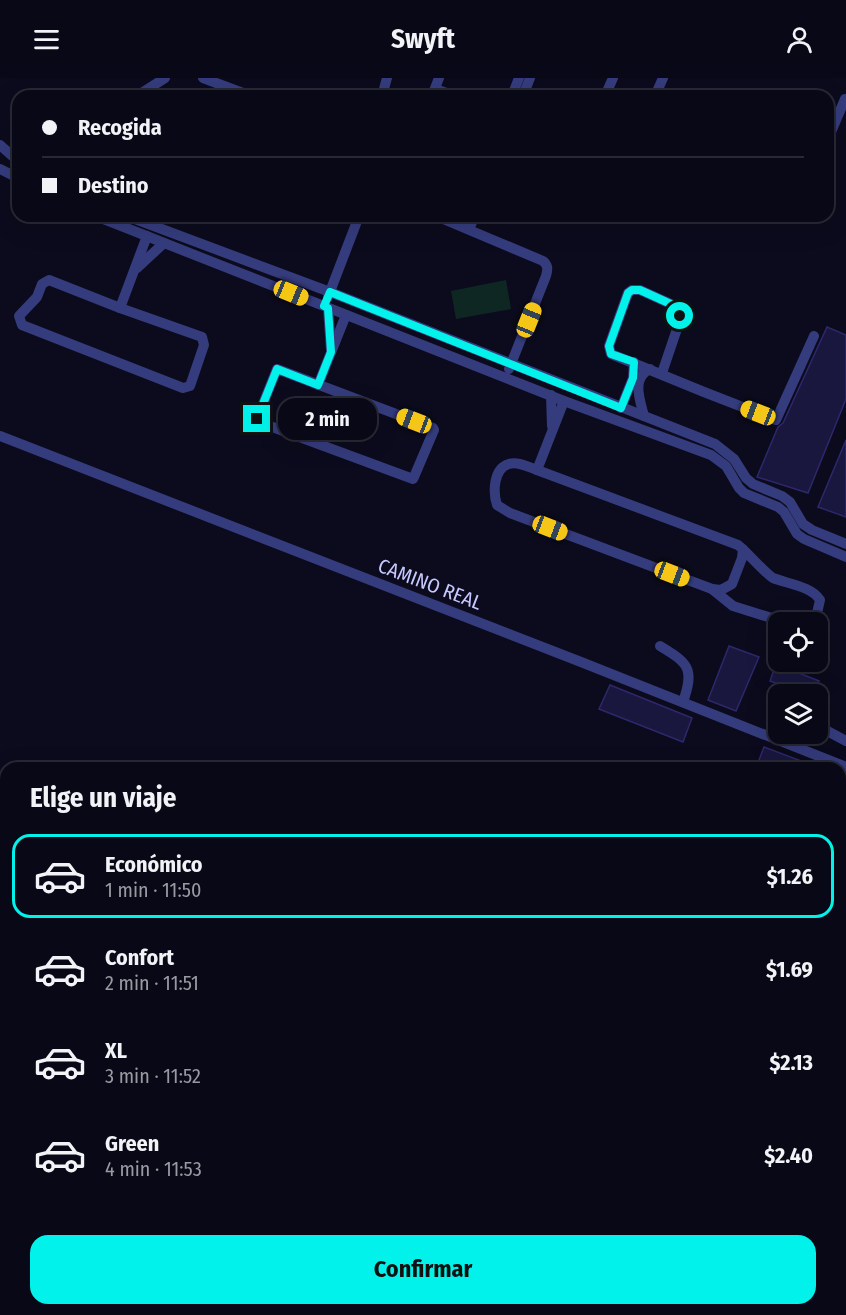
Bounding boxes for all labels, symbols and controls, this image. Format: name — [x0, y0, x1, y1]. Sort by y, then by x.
icon: menu — [30, 23, 63, 56]
text: Swyft — [391, 23, 455, 55]
icon: person — [783, 23, 816, 56]
text: Recogida — [78, 114, 162, 141]
text: Destino — [78, 172, 149, 199]
car — [271, 278, 311, 308]
car — [514, 300, 544, 340]
route start — [666, 302, 693, 329]
callout: 2 min — [278, 398, 377, 440]
car — [738, 398, 778, 428]
route end — [243, 405, 270, 432]
car — [394, 406, 434, 436]
text: 2 min — [305, 407, 350, 431]
car — [530, 513, 570, 543]
street label: CAMINO REAL — [375, 553, 485, 615]
car — [652, 559, 692, 589]
map controls — [768, 612, 828, 744]
button: locate — [768, 612, 828, 672]
button: layers — [768, 684, 828, 744]
text: Elige un viaje — [30, 782, 176, 814]
icon: car — [33, 849, 87, 903]
text: Económico — [105, 851, 203, 878]
text: $1.26 — [767, 863, 813, 890]
text: 1 min · 11:50 — [105, 878, 201, 902]
icon: car — [33, 942, 87, 996]
text: Confort — [105, 944, 174, 971]
text: $1.69 — [766, 956, 813, 983]
text: 2 min · 11:51 — [105, 971, 199, 995]
icon: car — [33, 1035, 87, 1089]
text: XL — [105, 1037, 127, 1064]
text: $2.13 — [770, 1049, 813, 1076]
text: 3 min · 11:52 — [105, 1064, 201, 1088]
icon: car — [33, 1128, 87, 1182]
text: Green — [105, 1130, 159, 1157]
text: $2.40 — [764, 1142, 813, 1169]
text: 4 min · 11:53 — [105, 1157, 202, 1181]
button: Confirmar — [30, 1235, 816, 1304]

